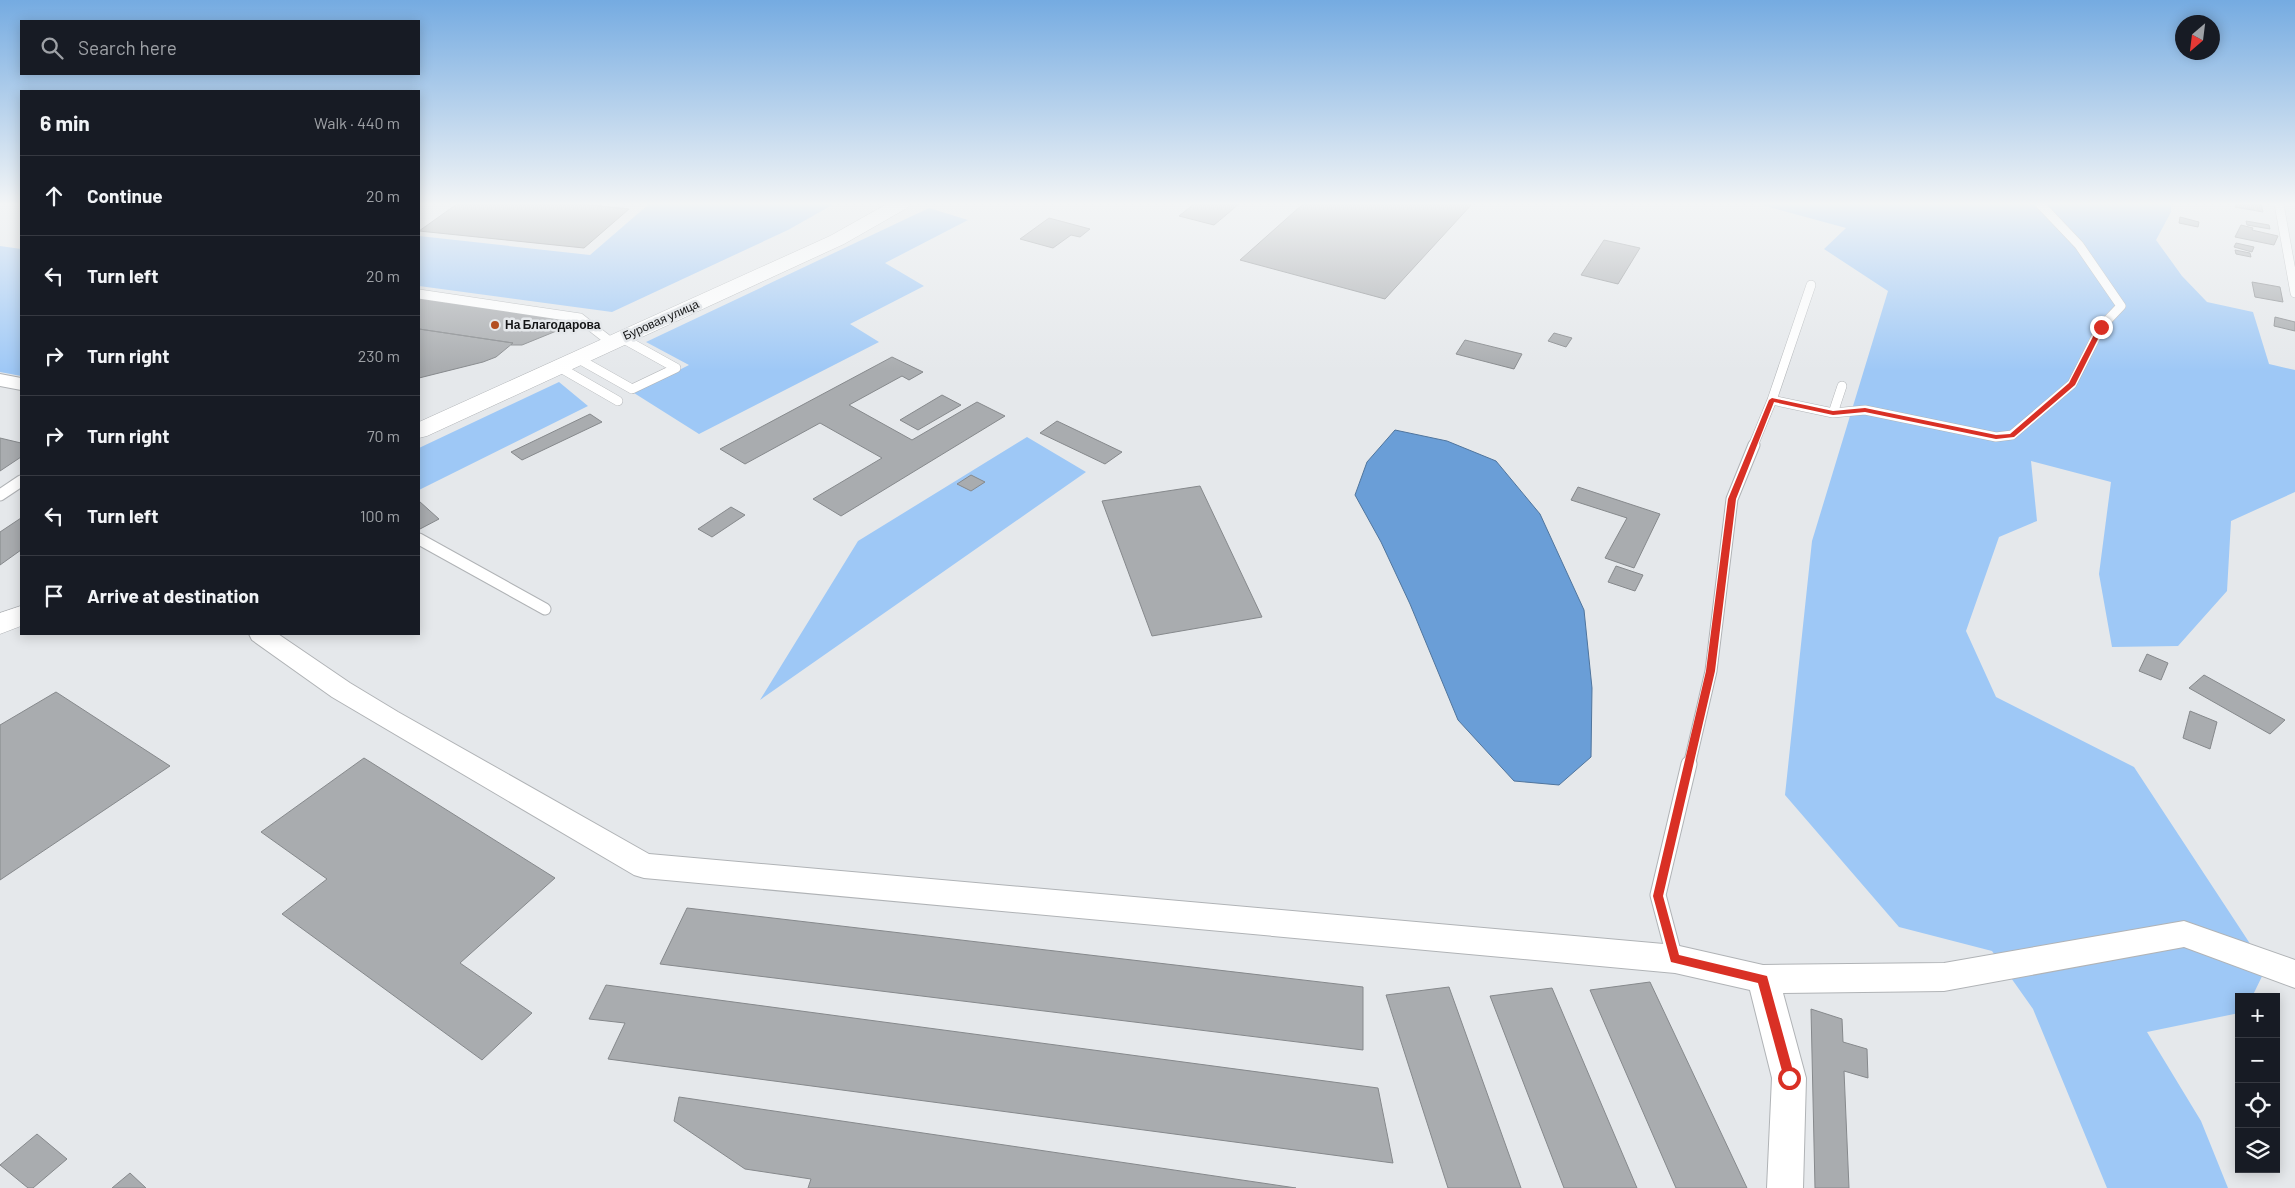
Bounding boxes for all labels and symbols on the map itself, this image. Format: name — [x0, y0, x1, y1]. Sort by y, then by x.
north arrow — [2175, 15, 2220, 60]
street label: Буровая улица — [620, 296, 701, 343]
route end — [2090, 316, 2113, 339]
place label: На Благодарова — [505, 317, 601, 332]
marker: На Благодарова — [489, 319, 501, 331]
route start — [1778, 1067, 1801, 1090]

